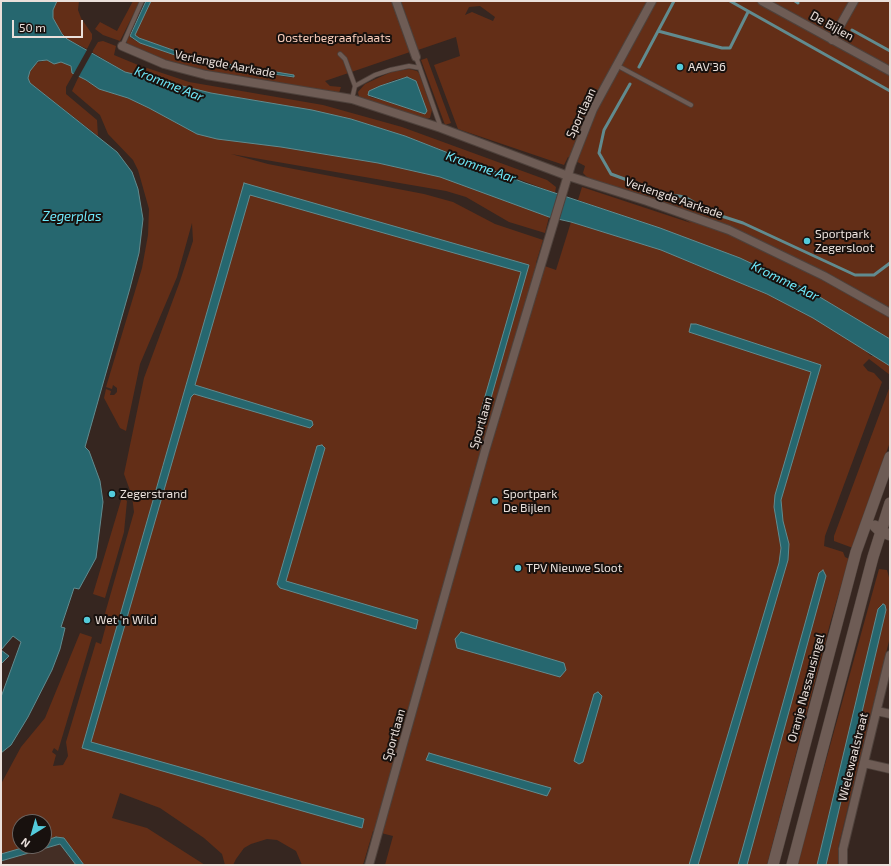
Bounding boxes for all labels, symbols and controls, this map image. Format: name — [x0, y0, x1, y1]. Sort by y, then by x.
street label: De Bijlen — [808, 8, 856, 44]
scale bar — [14, 12, 85, 38]
text: 50 m — [19, 20, 46, 34]
park label: Oosterbegraafplaats — [277, 31, 391, 45]
street label: Verlengde Aarkade — [173, 47, 277, 81]
place label: AAV'36 — [688, 60, 726, 74]
marker: AAV'36 — [675, 62, 685, 72]
water label: Kromme Aar — [132, 63, 206, 105]
street label: Sportlaan — [563, 86, 599, 140]
water label: Kromme Aar — [444, 148, 518, 186]
street label: Verlengde Aarkade — [623, 174, 725, 222]
water label: Zegerplas — [42, 209, 102, 225]
place label: Sportpark Zegersloot — [815, 227, 874, 255]
marker: Sportpark Zegersloot — [802, 236, 812, 246]
water label: Kromme Aar — [749, 258, 821, 304]
street label: Sportlaan — [467, 395, 495, 451]
place label: Zegerstrand — [120, 487, 187, 501]
place label: Sportpark De Bijlen — [503, 487, 557, 515]
marker: Zegerstrand — [107, 489, 117, 499]
marker: Sportpark De Bijlen — [490, 496, 500, 506]
place label: TPV Nieuwe Sloot — [526, 561, 622, 575]
marker: TPV Nieuwe Sloot — [513, 563, 523, 573]
place label: Wet 'n Wild — [95, 613, 157, 627]
marker: Wet 'n Wild — [82, 615, 92, 625]
street label: Oranje Nassausingel — [785, 632, 827, 744]
street label: Sportlaan — [380, 707, 408, 763]
street label: Wielewaalstraat — [835, 711, 871, 803]
north arrow — [12, 814, 52, 854]
text: N — [18, 836, 32, 851]

